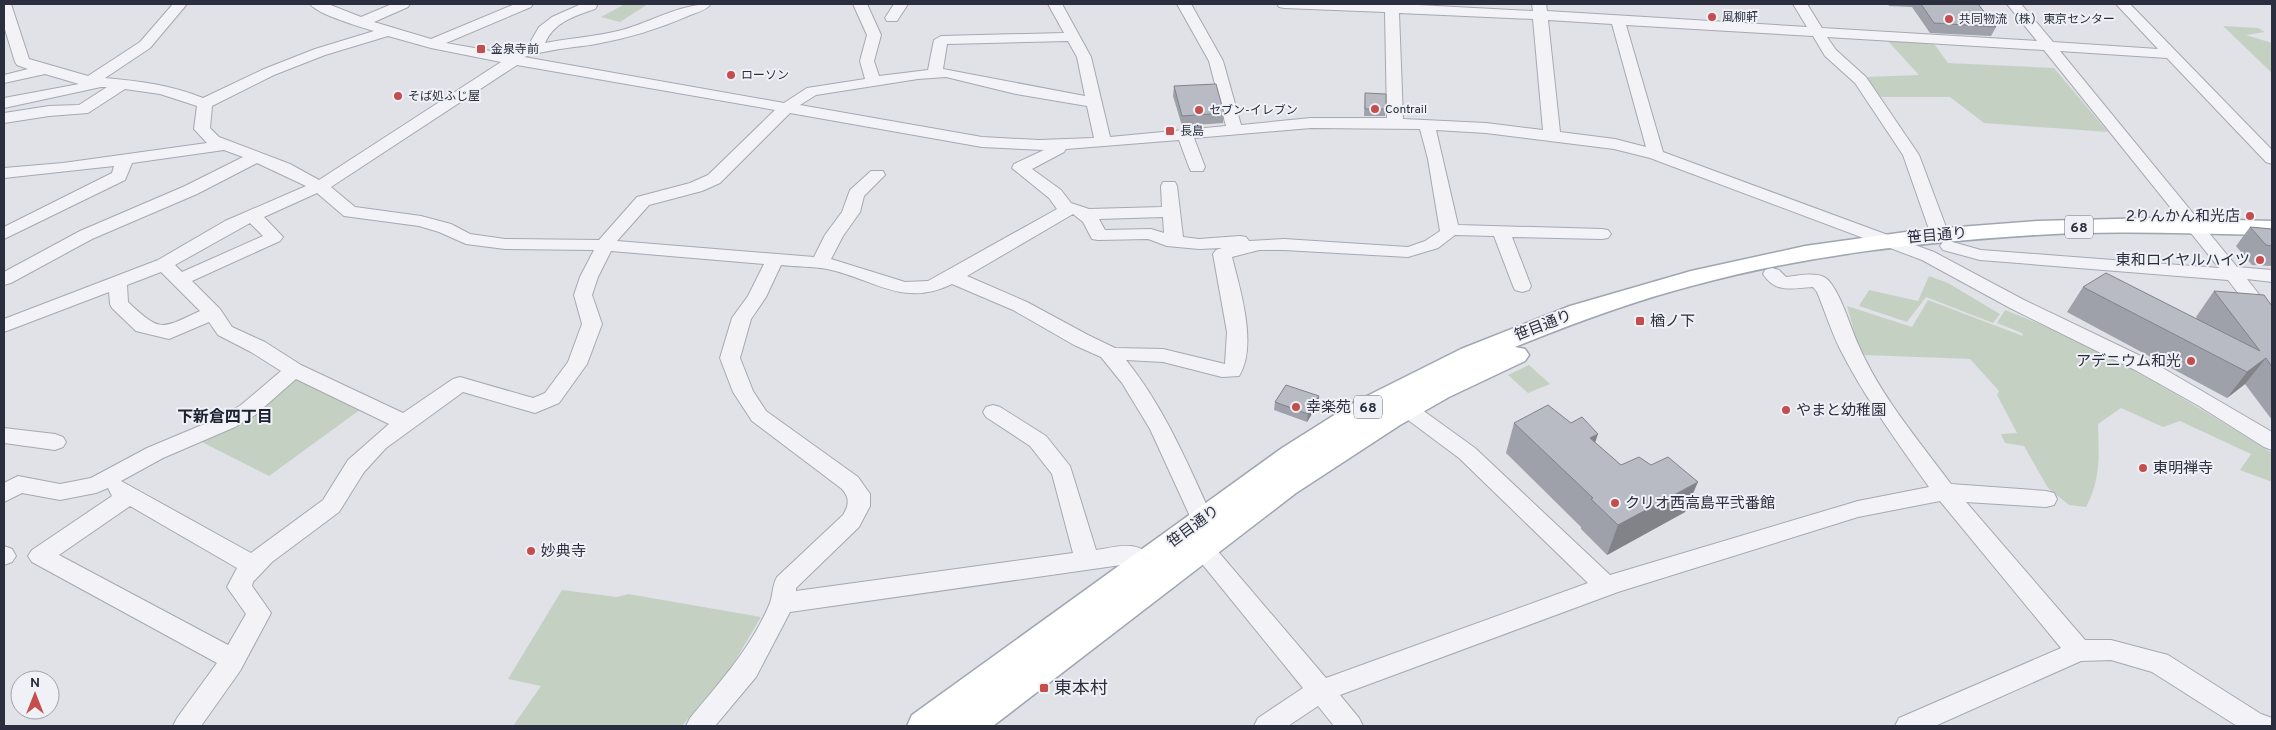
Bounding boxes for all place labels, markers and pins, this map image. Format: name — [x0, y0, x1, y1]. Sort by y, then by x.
place label: 風柳軒 — [1722, 10, 1758, 26]
marker: 風柳軒 — [1706, 11, 1718, 23]
place label: 共同物流（株）東京センター — [1959, 12, 2115, 28]
marker: 共同物流（株）東京センター — [1943, 13, 1955, 25]
place label: 金泉寺前 — [491, 42, 539, 58]
marker: 金泉寺前 — [475, 43, 487, 55]
place label: ローソン — [741, 68, 789, 84]
marker: ローソン — [725, 69, 737, 81]
place label: そば処ふじ屋 — [408, 89, 480, 105]
marker: そば処ふじ屋 — [392, 90, 404, 102]
place label: Contrail — [1385, 102, 1427, 118]
place label: セブン-イレブン — [1209, 103, 1298, 119]
marker: Contrail — [1369, 103, 1381, 115]
marker: セブン-イレブン — [1193, 104, 1205, 116]
place label: 長島 — [1180, 124, 1204, 140]
marker: 長島 — [1164, 125, 1176, 137]
place label: 2りんかん和光店 — [2126, 208, 2240, 227]
marker: 2りんかん和光店 — [2244, 210, 2256, 222]
place label: 東和ロイヤルハイツ — [2116, 252, 2250, 271]
marker: 東和ロイヤルハイツ — [2254, 254, 2266, 266]
place label: 楢ノ下 — [1650, 313, 1695, 332]
marker: 楢ノ下 — [1634, 315, 1646, 327]
place label: アデニウム和光 — [2076, 353, 2181, 372]
marker: アデニウム和光 — [2185, 355, 2197, 367]
place label: 幸楽苑 — [1306, 399, 1351, 418]
marker: 幸楽苑 — [1290, 401, 1302, 413]
place label: やまと幼稚園 — [1796, 402, 1886, 421]
marker: やまと幼稚園 — [1780, 404, 1792, 416]
place label: 東明禅寺 — [2153, 460, 2213, 479]
marker: 東明禅寺 — [2137, 462, 2149, 474]
place label: クリオ西高島平弐番館 — [1625, 495, 1775, 514]
marker: クリオ西高島平弐番館 — [1609, 497, 1621, 509]
place label: 妙典寺 — [541, 542, 586, 562]
marker: 妙典寺 — [525, 545, 537, 557]
place label: 東本村 — [1054, 678, 1108, 701]
marker: 東本村 — [1038, 682, 1050, 694]

